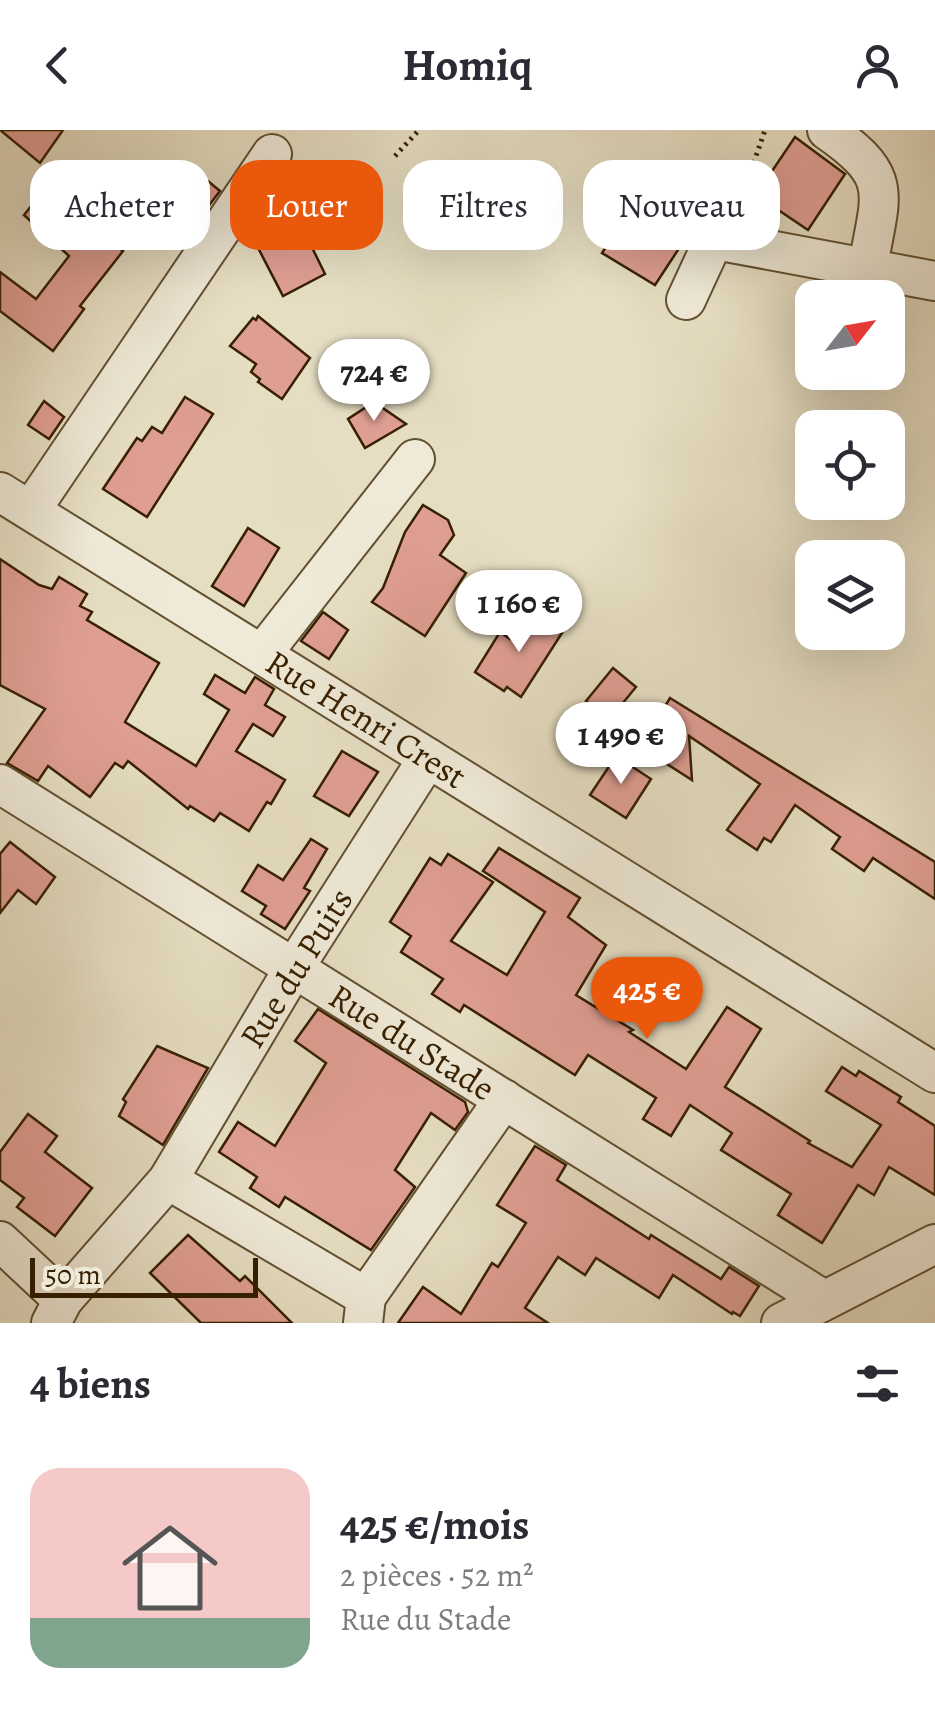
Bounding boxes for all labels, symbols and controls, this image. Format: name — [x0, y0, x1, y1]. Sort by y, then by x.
text: Homiq — [402, 34, 533, 96]
icon: back — [30, 38, 85, 93]
icon: person — [850, 38, 905, 93]
chip: Acheter — [30, 160, 210, 250]
chip: Louer — [230, 160, 383, 250]
chip: Filtres — [403, 160, 563, 250]
chip: Nouveau — [583, 160, 780, 250]
north arrow — [795, 280, 905, 390]
map controls — [795, 280, 905, 650]
pin: 724 € — [304, 339, 444, 424]
text: 724 € — [340, 349, 408, 393]
button: locate — [795, 410, 905, 520]
button: layers — [795, 540, 905, 650]
pin: 1 160 € — [427, 570, 611, 655]
text: 1 160 € — [477, 580, 561, 624]
street label: Rue Henri Crest — [257, 638, 475, 800]
pin: 1 490 € — [529, 702, 713, 787]
text: 1 490 € — [578, 712, 664, 756]
street label: Rue du Puits — [228, 879, 364, 1057]
pin: 425 € — [577, 957, 717, 1042]
text: 425 € — [613, 967, 681, 1011]
street label: Rue du Stade — [320, 972, 504, 1112]
scale bar — [30, 1253, 258, 1298]
text: 50 m — [45, 1256, 101, 1294]
text: 4 biens — [30, 1355, 151, 1412]
icon: filters — [850, 1356, 905, 1411]
text: 425 €/mois — [340, 1496, 529, 1553]
icon: home — [110, 1508, 230, 1628]
text: 2 pièces · 52 m² — [340, 1553, 534, 1597]
text: Rue du Stade — [340, 1597, 511, 1641]

